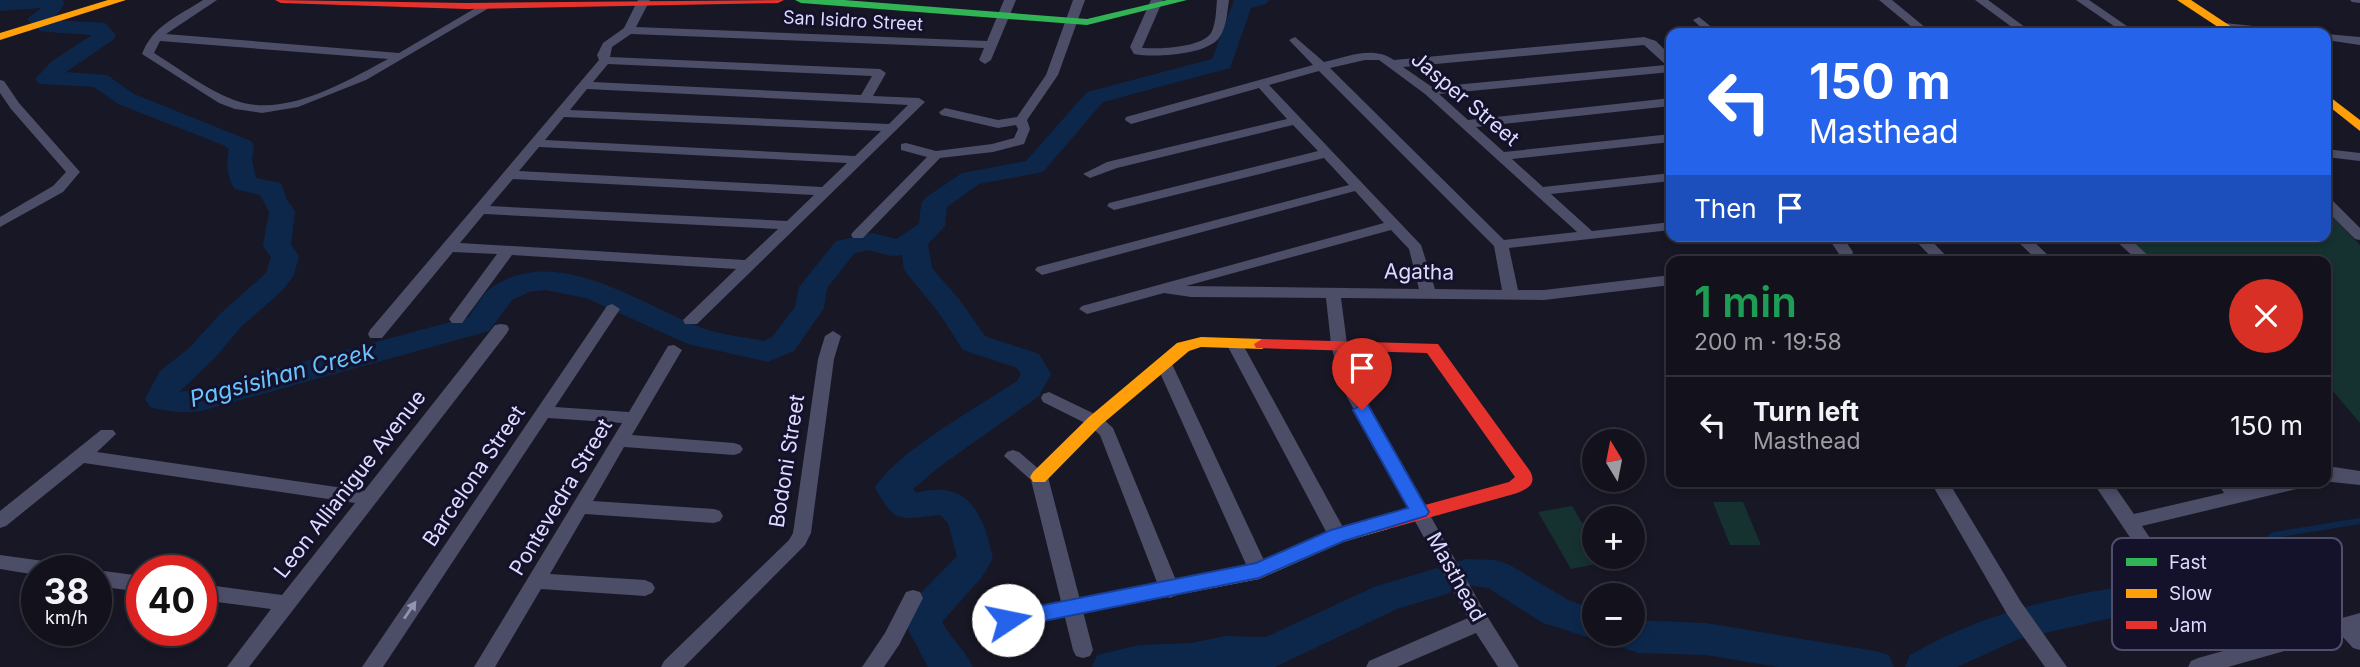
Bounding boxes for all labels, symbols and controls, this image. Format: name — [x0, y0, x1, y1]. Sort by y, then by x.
street label: San Isidro Street — [782, 6, 924, 35]
street label: Jasper Street — [1406, 46, 1524, 151]
text: 150 m — [1809, 52, 1951, 111]
icon: left — [1694, 56, 1785, 147]
text: Masthead — [1809, 112, 1959, 151]
icon: arrive — [1771, 189, 1809, 227]
text: Then — [1694, 193, 1757, 224]
street label: Agatha — [1384, 258, 1454, 285]
text: 1 min — [1694, 276, 1797, 327]
button: close — [2229, 279, 2303, 353]
text: 200 m · 19:58 — [1694, 328, 1842, 356]
water label: Pagsisihan Creek — [187, 337, 378, 413]
pin — [1332, 338, 1392, 410]
icon: arrive — [1343, 349, 1381, 387]
street label: Leon Allianigue Avenue — [269, 385, 431, 583]
street label: Bodoni Street — [764, 392, 809, 529]
text: Turn left — [1753, 396, 1859, 427]
street label: Barcelona Street — [417, 400, 530, 551]
icon: left — [1694, 406, 1732, 444]
text: 150 m — [2230, 410, 2303, 441]
street label: Pontevedra Street — [504, 414, 617, 580]
text: Masthead — [1753, 427, 1861, 455]
north arrow — [1582, 429, 1645, 492]
map controls — [1582, 429, 1645, 646]
button: + — [1582, 506, 1645, 569]
street label: Masthead — [1422, 528, 1491, 626]
legend — [2112, 538, 2342, 650]
text: Fast — [2169, 551, 2207, 574]
speed limit sign: 40 — [126, 555, 217, 646]
text: 38 — [44, 570, 89, 612]
text: Slow — [2169, 582, 2212, 605]
position arrow — [971, 583, 1045, 657]
button: − — [1582, 583, 1645, 646]
one-way arrow — [403, 601, 416, 620]
text: km/h — [45, 607, 88, 628]
text: Jam — [2169, 614, 2207, 637]

